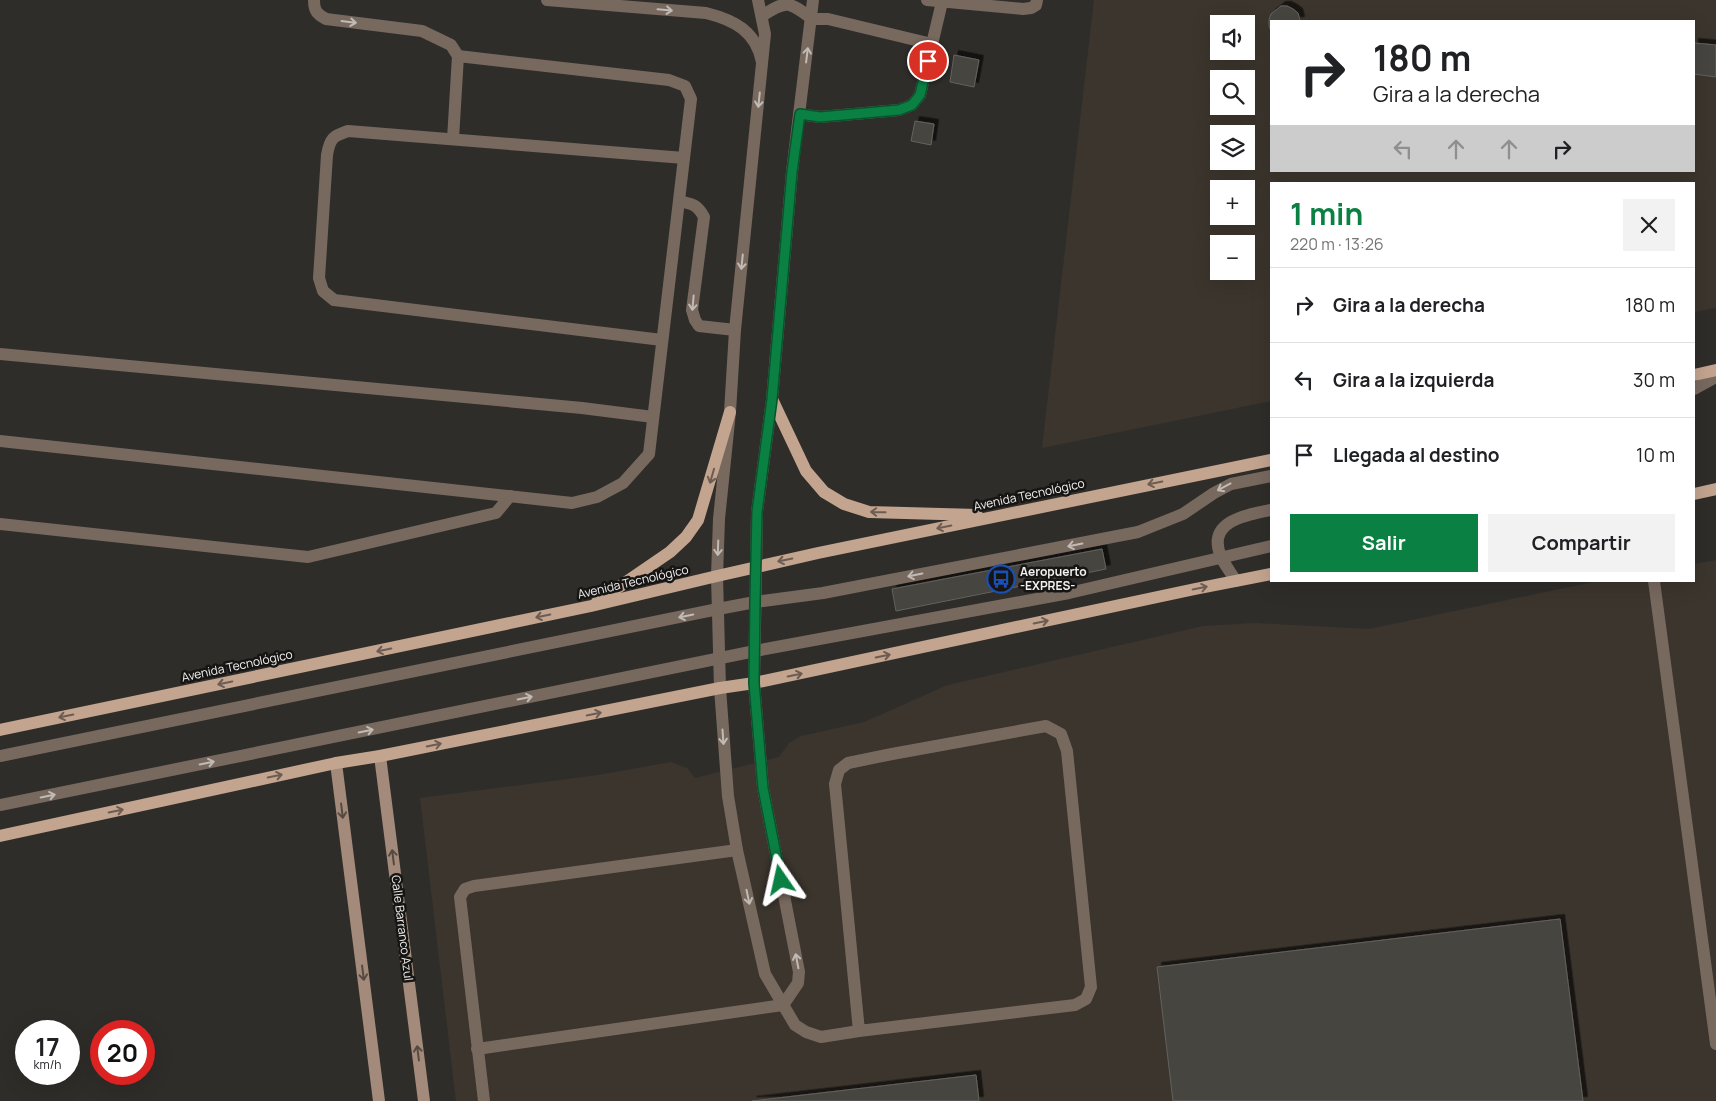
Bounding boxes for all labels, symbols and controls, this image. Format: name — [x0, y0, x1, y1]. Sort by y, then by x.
one-way arrow — [657, 5, 673, 15]
map controls — [1210, 15, 1255, 280]
button: sound — [1210, 15, 1255, 60]
one-way arrow — [341, 17, 357, 27]
text: 180 m — [1373, 34, 1471, 82]
pin — [907, 40, 949, 82]
icon: right — [1290, 40, 1355, 105]
one-way arrow — [802, 47, 812, 63]
icon: arrive — [914, 47, 942, 75]
button: search — [1210, 70, 1255, 115]
text: Gira a la derecha — [1373, 79, 1540, 109]
one-way arrow — [754, 92, 764, 108]
button: layers — [1210, 125, 1255, 170]
icon: left — [1389, 135, 1417, 163]
icon: ahead — [1442, 135, 1470, 163]
icon: ahead — [1495, 135, 1523, 163]
icon: right — [1548, 135, 1576, 163]
button: + — [1210, 180, 1255, 225]
text: 1 min — [1290, 193, 1363, 234]
button: close — [1623, 199, 1675, 251]
text: 220 m · 13:26 — [1290, 233, 1384, 255]
button: − — [1210, 235, 1255, 280]
one-way arrow — [738, 253, 747, 269]
icon: right — [1290, 291, 1318, 319]
text: Gira a la derecha — [1333, 292, 1485, 318]
text: 180 m — [1625, 292, 1675, 318]
one-way arrow — [689, 295, 698, 311]
icon: left — [1290, 366, 1318, 394]
text: Gira a la izquierda — [1333, 367, 1494, 393]
text: 30 m — [1633, 367, 1675, 393]
icon: arrive — [1290, 441, 1318, 469]
text: Llegada al destino — [1333, 442, 1500, 468]
text: 10 m — [1636, 442, 1675, 468]
one-way arrow — [706, 467, 716, 483]
street label: Avenida Tecnológico — [972, 474, 1086, 515]
one-way arrow — [1147, 479, 1163, 489]
one-way arrow — [1218, 483, 1232, 493]
one-way arrow — [871, 507, 887, 517]
button: Salir — [1290, 514, 1478, 572]
button: Compartir — [1488, 514, 1675, 572]
one-way arrow — [937, 522, 953, 532]
one-way arrow — [714, 539, 723, 555]
one-way arrow — [1067, 541, 1083, 550]
one-way arrow — [778, 556, 794, 566]
street label: Avenida Tecnológico — [576, 560, 690, 603]
place label: Aeropuerto -EXPRES- — [1020, 563, 1087, 594]
bus stop icon: Aeropuerto -EXPRES- — [986, 564, 1016, 594]
one-way arrow — [907, 571, 923, 581]
one-way arrow — [1192, 582, 1208, 592]
one-way arrow — [679, 611, 695, 621]
one-way arrow — [536, 612, 552, 622]
one-way arrow — [1033, 617, 1049, 626]
street label: Avenida Tecnológico — [180, 645, 294, 686]
one-way arrow — [377, 645, 393, 655]
one-way arrow — [874, 651, 890, 660]
one-way arrow — [786, 669, 802, 679]
one-way arrow — [218, 679, 234, 688]
one-way arrow — [517, 693, 533, 703]
one-way arrow — [585, 708, 601, 718]
one-way arrow — [59, 712, 75, 721]
one-way arrow — [358, 726, 374, 735]
one-way arrow — [719, 729, 728, 745]
one-way arrow — [426, 740, 442, 749]
one-way arrow — [199, 758, 215, 767]
one-way arrow — [266, 771, 282, 780]
one-way arrow — [39, 790, 55, 800]
one-way arrow — [338, 803, 348, 819]
one-way arrow — [108, 805, 124, 815]
one-way arrow — [388, 849, 398, 865]
position arrow — [754, 853, 806, 905]
street label: Calle Barranco Azul — [388, 874, 417, 982]
one-way arrow — [744, 889, 753, 905]
one-way arrow — [791, 954, 801, 970]
one-way arrow — [358, 964, 368, 980]
speed limit sign: 20 — [90, 1020, 155, 1085]
text: 17 — [35, 1029, 60, 1064]
one-way arrow — [413, 1045, 423, 1061]
text: km/h — [34, 1056, 61, 1073]

